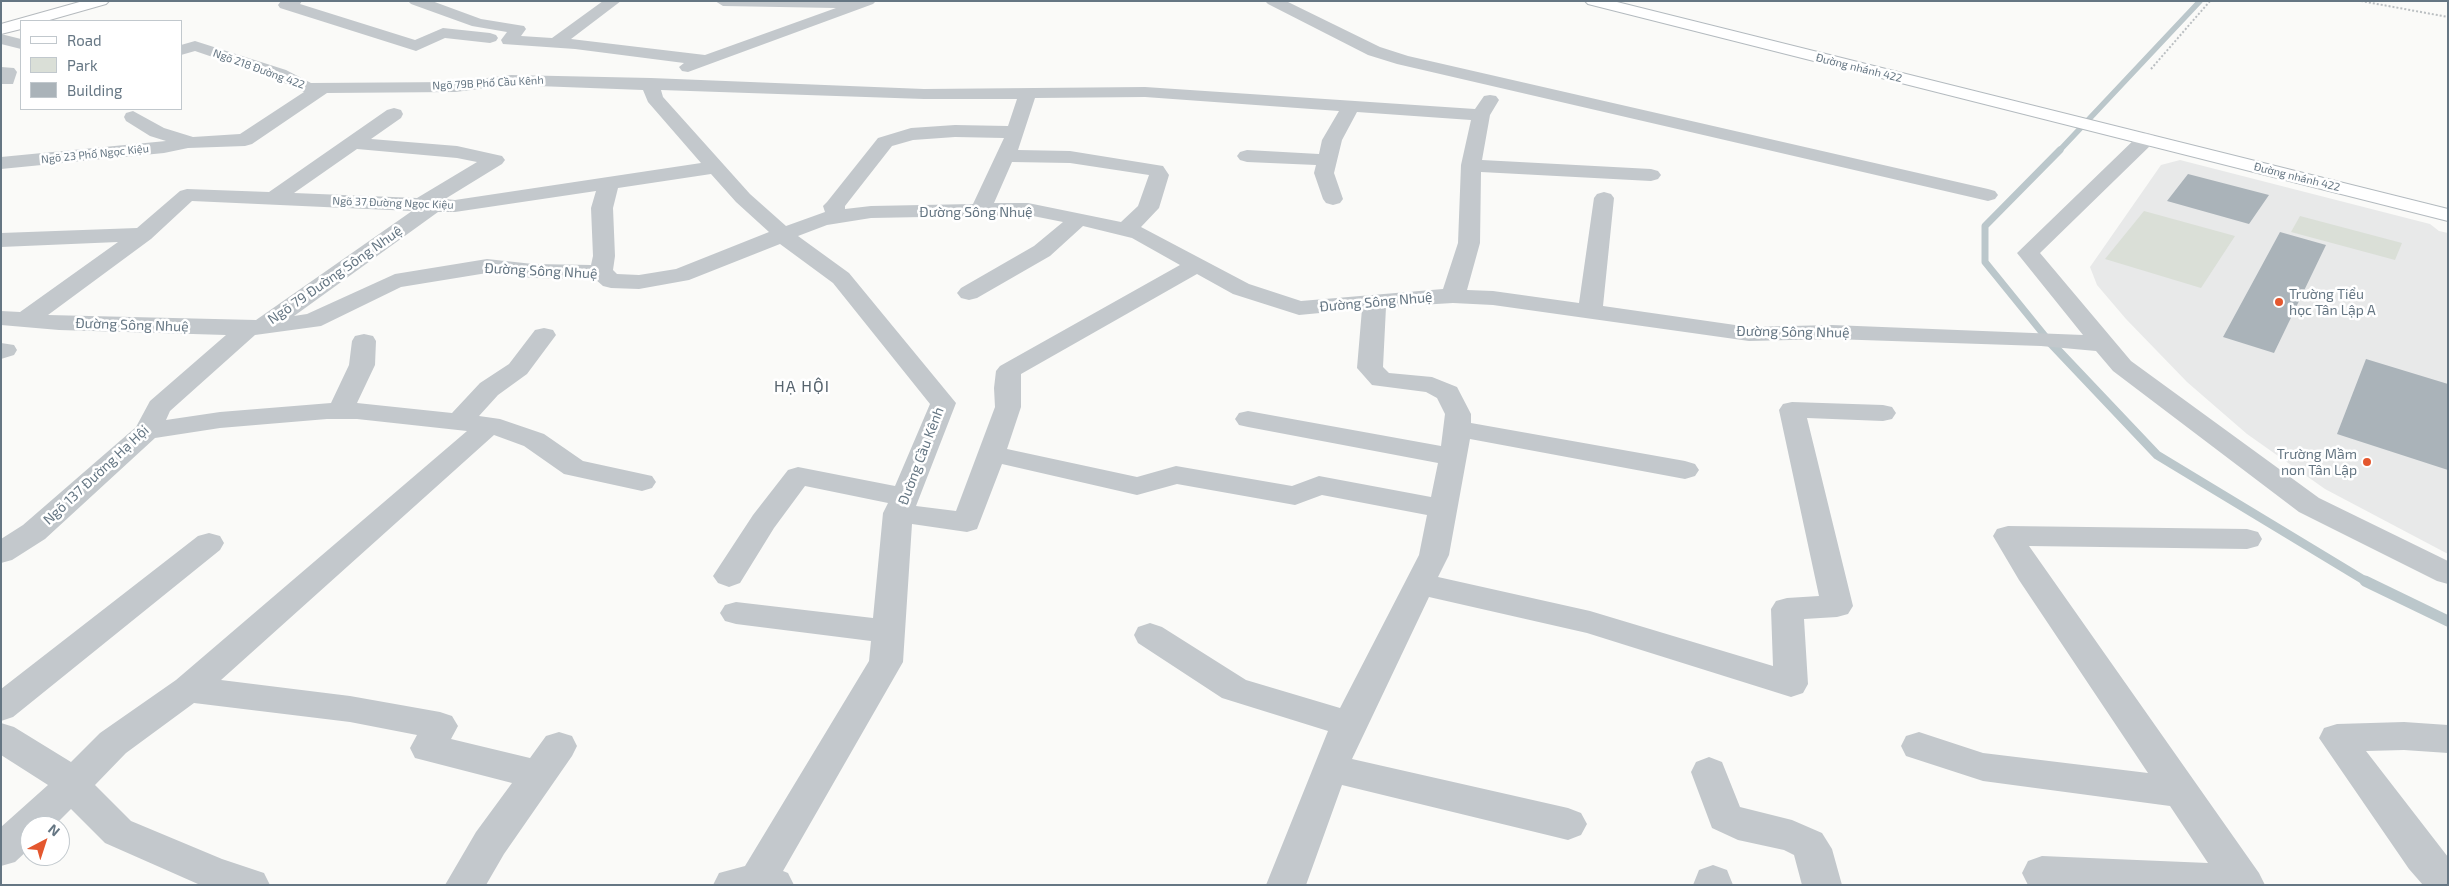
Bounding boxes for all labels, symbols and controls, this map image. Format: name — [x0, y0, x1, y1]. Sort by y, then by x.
legend — [20, 20, 182, 110]
text: Road — [67, 31, 102, 49]
street label: Ngõ 218 Đường 422 — [211, 46, 307, 92]
street label: Đường nhánh 422 — [1814, 51, 1904, 85]
text: Park — [67, 56, 98, 74]
street label: Ngõ 79B Phố Cầu Kênh — [432, 73, 544, 93]
text: Building — [67, 81, 122, 99]
street label: Ngõ 23 Phố Ngọc Kiệu — [40, 142, 150, 166]
street label: Đường nhánh 422 — [2252, 160, 2342, 194]
street label: Ngõ 37 Đường Ngọc Kiệu — [332, 194, 454, 212]
street label: Đường Sông Nhuệ — [919, 204, 1033, 220]
street label: Ngõ 79 Đường Sông Nhuệ — [265, 222, 405, 328]
street label: Đường Sông Nhuệ — [484, 260, 598, 282]
place label: Trường Tiểu học Tân Lập A — [2289, 286, 2376, 318]
street label: Đường Sông Nhuệ — [1319, 289, 1433, 315]
marker: Trường Tiểu học Tân Lập A — [2273, 296, 2285, 308]
street label: Đường Sông Nhuệ — [75, 315, 189, 335]
street label: Đường Sông Nhuệ — [1736, 323, 1850, 341]
district label: HẠ HỘI — [773, 377, 831, 397]
street label: Đường Cầu Kênh — [895, 405, 947, 507]
street label: Ngõ 137 Đường Hạ Hội — [40, 422, 152, 528]
place label: Trường Mầm non Tân Lập — [2277, 446, 2357, 478]
marker: Trường Mầm non Tân Lập — [2361, 456, 2373, 468]
north arrow — [20, 816, 70, 866]
text: N — [45, 820, 64, 840]

